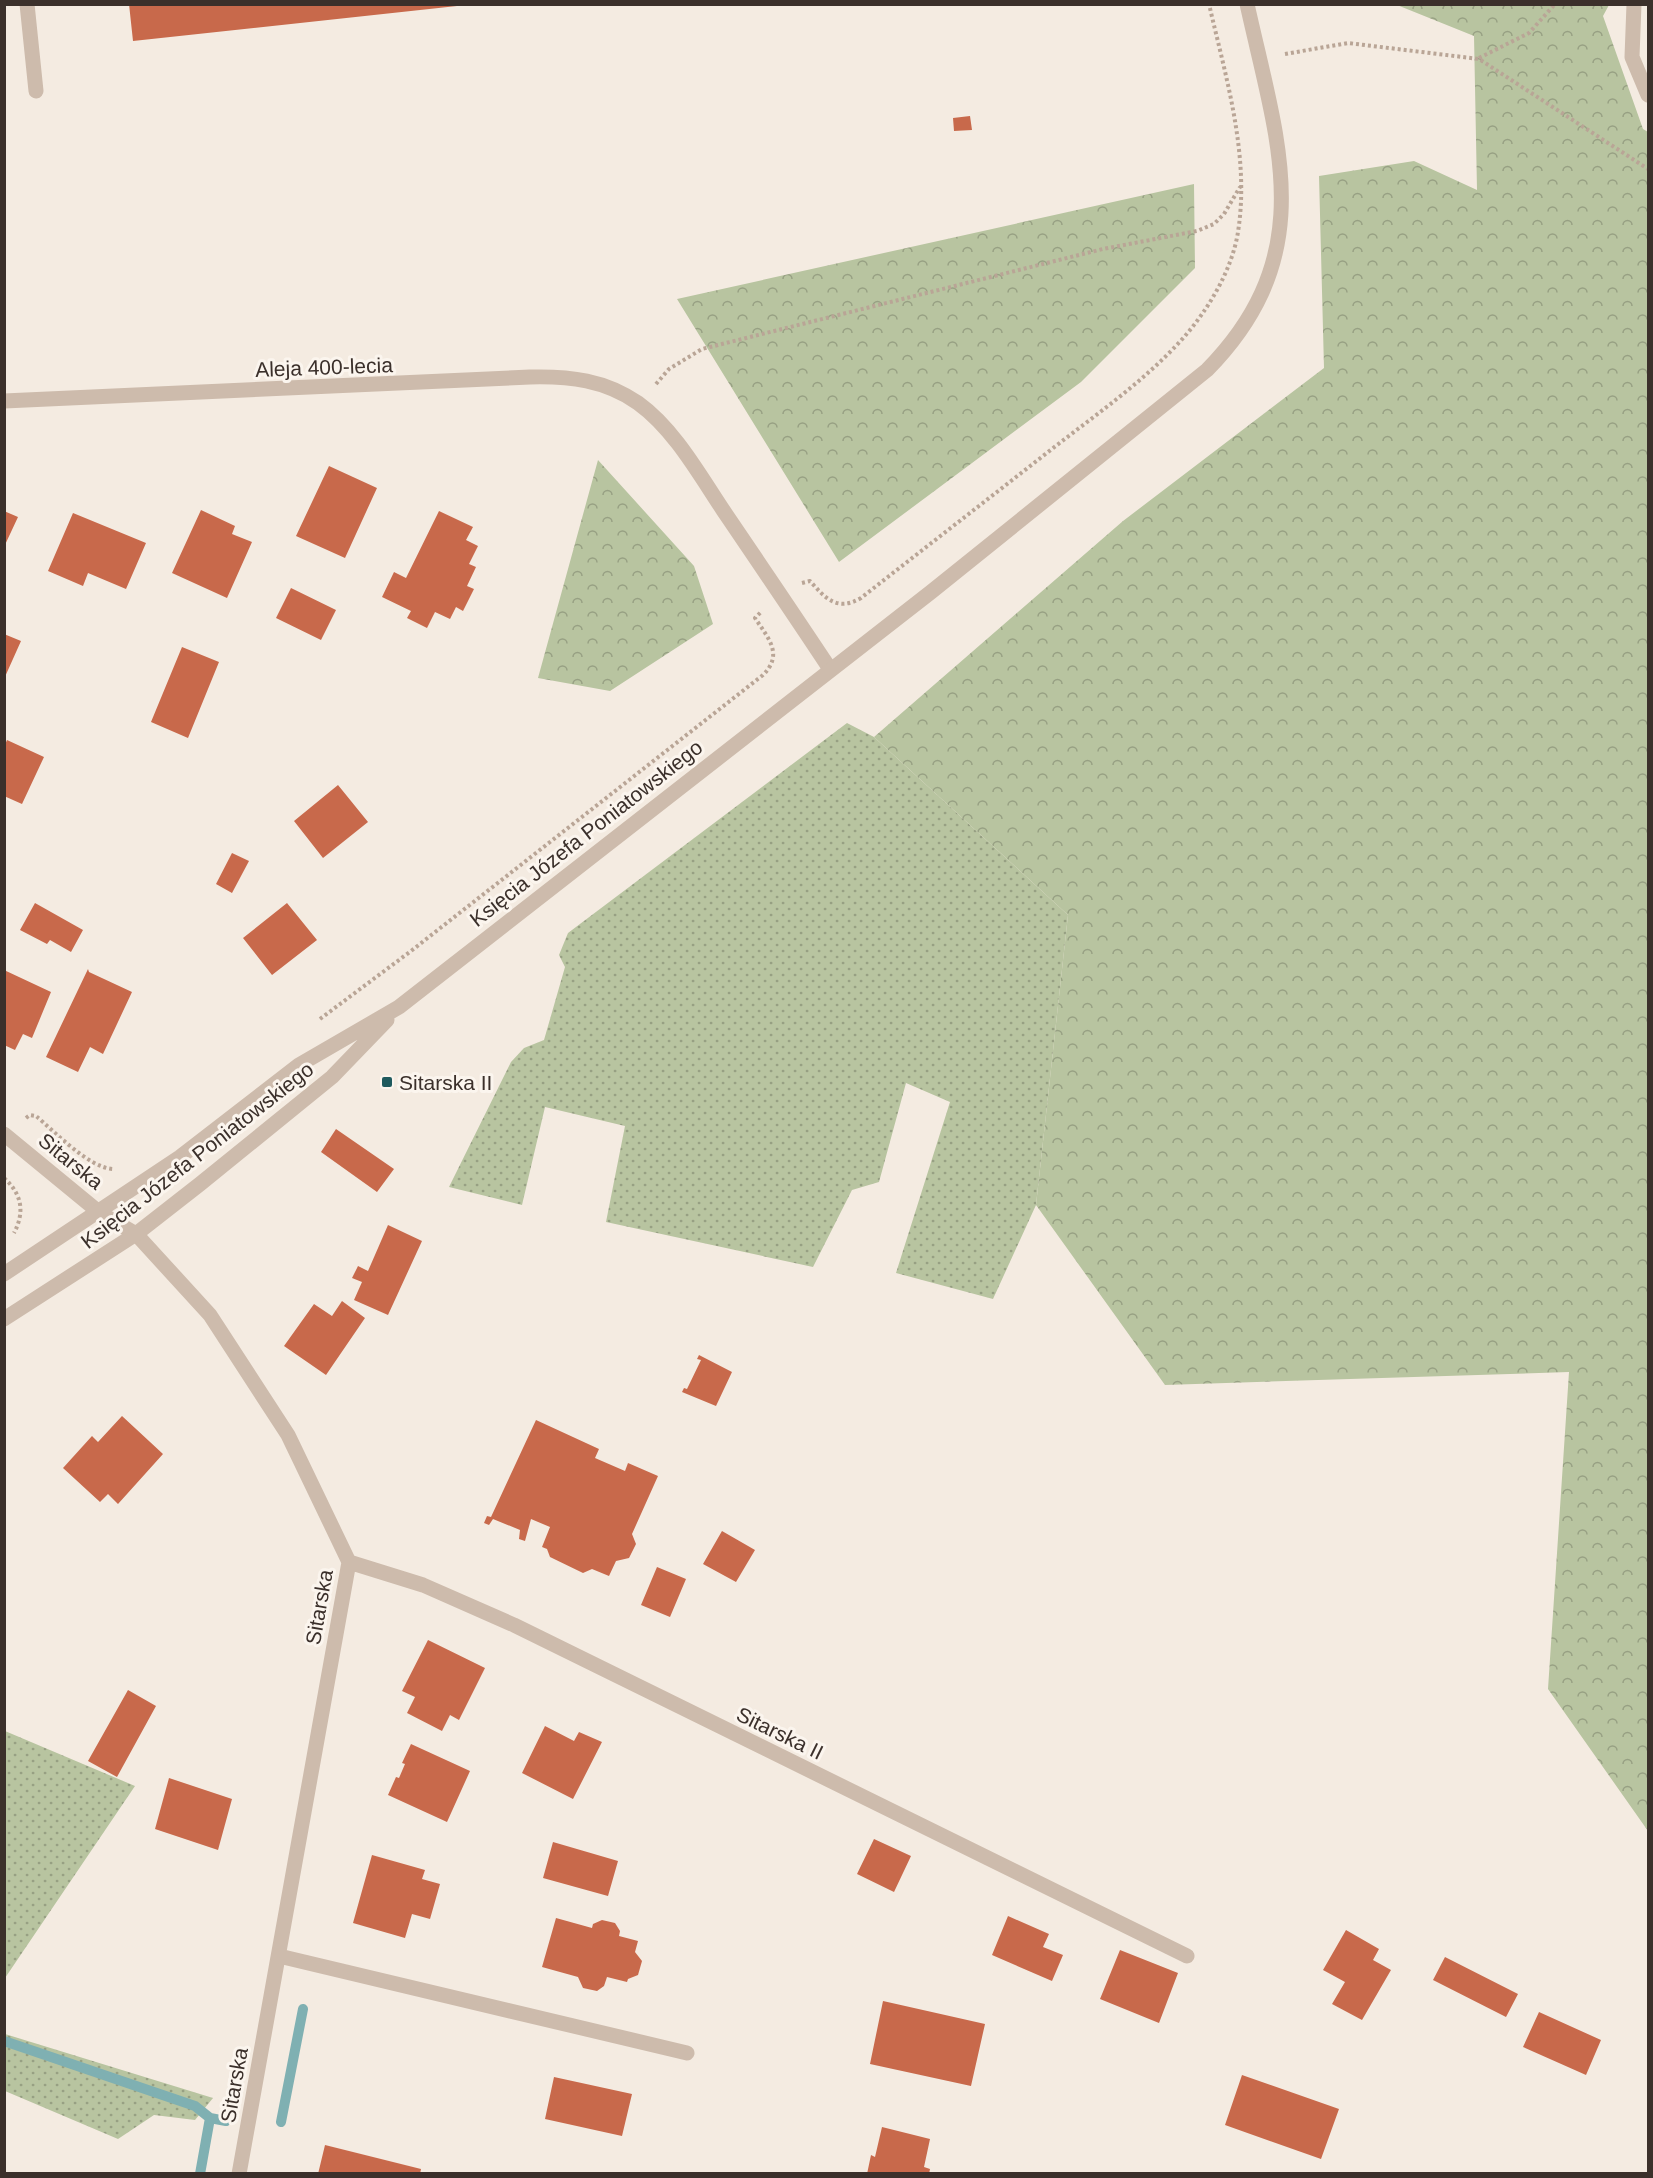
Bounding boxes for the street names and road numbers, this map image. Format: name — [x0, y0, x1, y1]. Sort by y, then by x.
street label: Aleja 400-lecia — [255, 353, 394, 381]
street label: Księcia Józefa Poniatowskiego — [465, 735, 707, 931]
street label: Księcia Józefa Poniatowskiego — [76, 1057, 318, 1253]
street label: Sitarska — [34, 1128, 108, 1194]
street label: Sitarska — [301, 1567, 337, 1646]
street label: Sitarska II — [733, 1702, 827, 1764]
street label: Sitarska — [216, 2045, 252, 2124]

